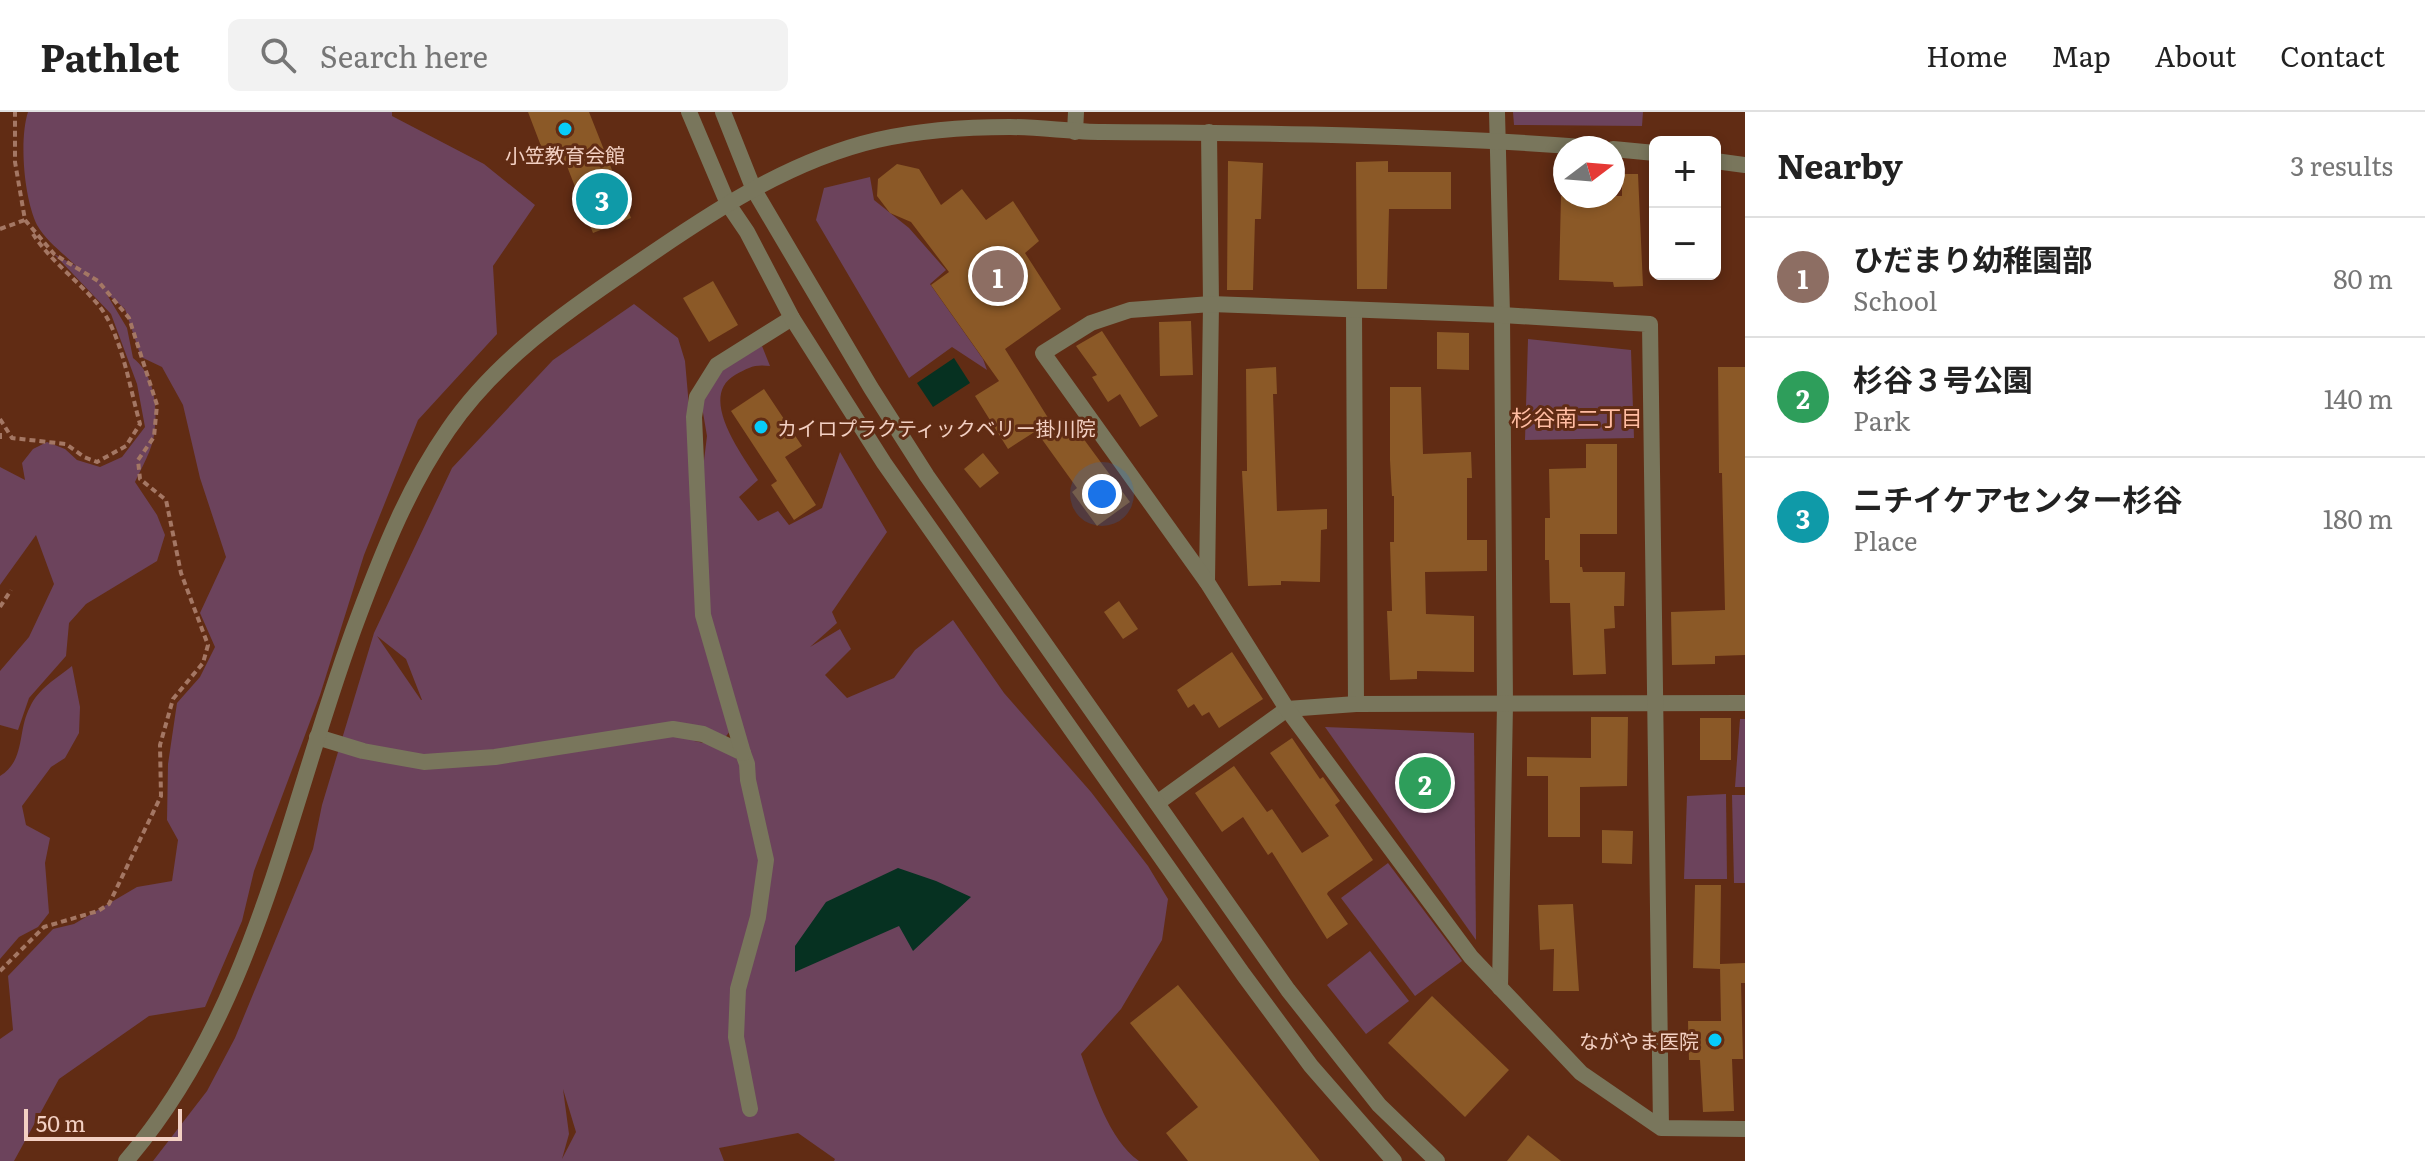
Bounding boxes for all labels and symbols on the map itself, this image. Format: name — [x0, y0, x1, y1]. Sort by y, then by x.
marker: 小笠教育会館 — [556, 120, 574, 138]
north arrow — [1553, 136, 1625, 208]
place label: 小笠教育会館 — [505, 139, 625, 169]
pin: 3 — [576, 169, 628, 229]
pin: 1 — [972, 246, 1024, 306]
district label: 杉谷南二丁目 — [1511, 400, 1643, 433]
place label: カイロプラクティックベリー掛川院 — [777, 412, 1096, 442]
marker: カイロプラクティックベリー掛川院 — [752, 418, 770, 436]
your location — [1082, 474, 1122, 514]
pin: 2 — [1399, 753, 1451, 813]
place label: ながやま医院 — [1579, 1025, 1699, 1055]
marker: ながやま医院 — [1706, 1031, 1724, 1049]
scale bar — [24, 1105, 182, 1141]

